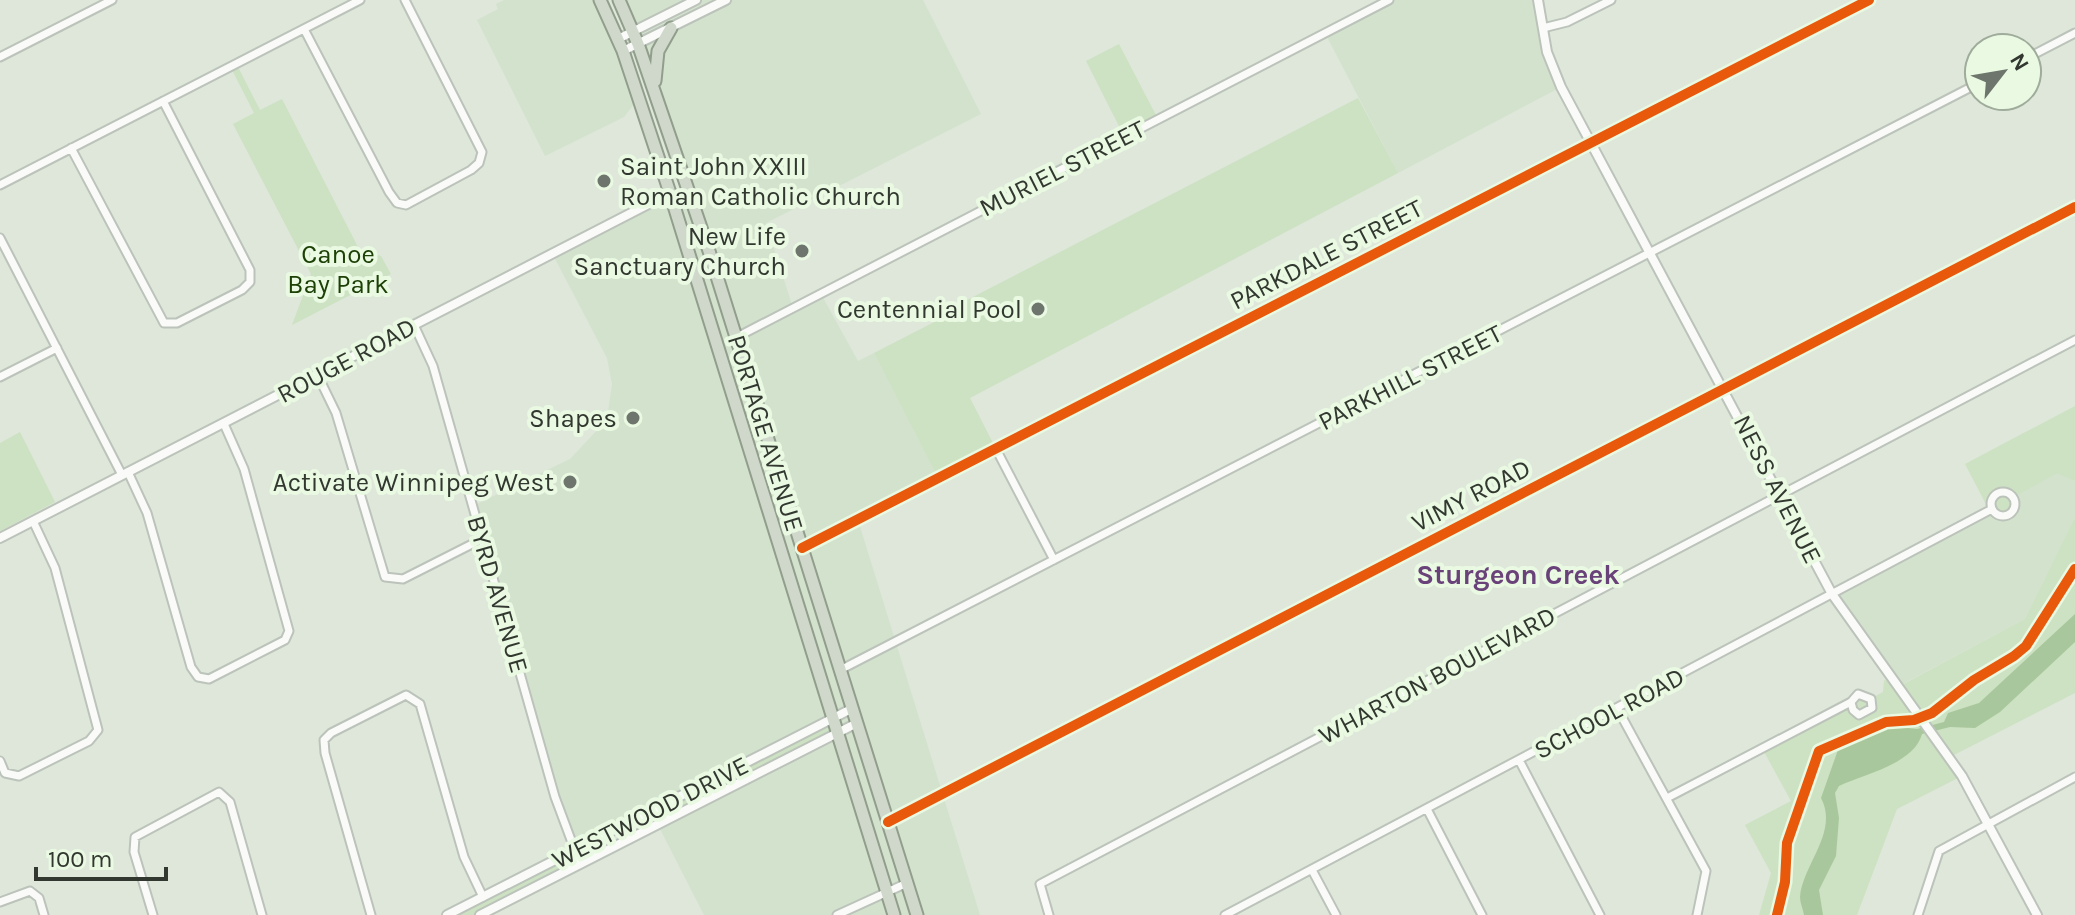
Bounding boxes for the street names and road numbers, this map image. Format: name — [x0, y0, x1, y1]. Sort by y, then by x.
street label: MURIEL STREET — [974, 113, 1150, 224]
street label: PARKDALE STREET — [1225, 193, 1428, 316]
street label: ROUGE ROAD — [272, 311, 421, 410]
street label: PARKHILL STREET — [1313, 318, 1507, 437]
street label: PORTAGE AVENUE — [721, 331, 810, 535]
street label: NESS AVENUE — [1727, 410, 1828, 569]
street label: VIMY ROAD — [1407, 452, 1536, 539]
street label: BYRD AVENUE — [460, 512, 535, 677]
street label: WHARTON BOULEVARD — [1314, 600, 1561, 751]
street label: SCHOOL ROAD — [1529, 661, 1690, 766]
street label: WESTWOOD DRIVE — [547, 750, 754, 875]

